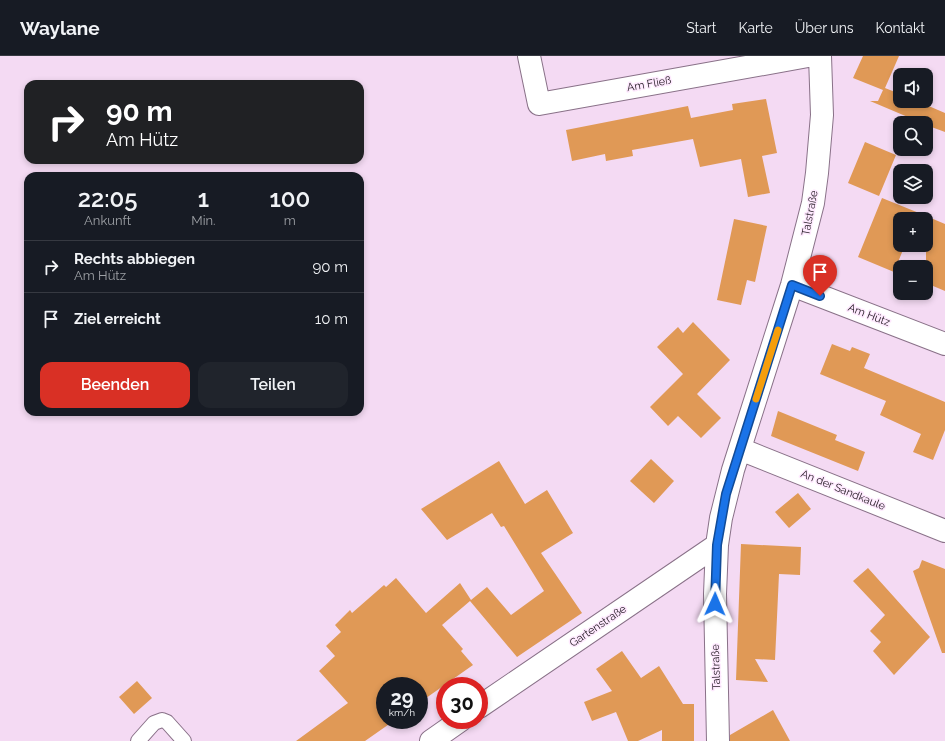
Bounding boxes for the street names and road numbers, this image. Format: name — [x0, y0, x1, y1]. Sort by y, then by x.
street label: Am Fließ — [626, 74, 672, 94]
street label: Talstraße — [799, 189, 821, 237]
street label: Am Hütz — [846, 301, 892, 329]
street label: An der Sandkaule — [799, 467, 888, 513]
street label: Gartenstraße — [567, 602, 629, 650]
street label: Talstraße — [709, 643, 723, 690]

